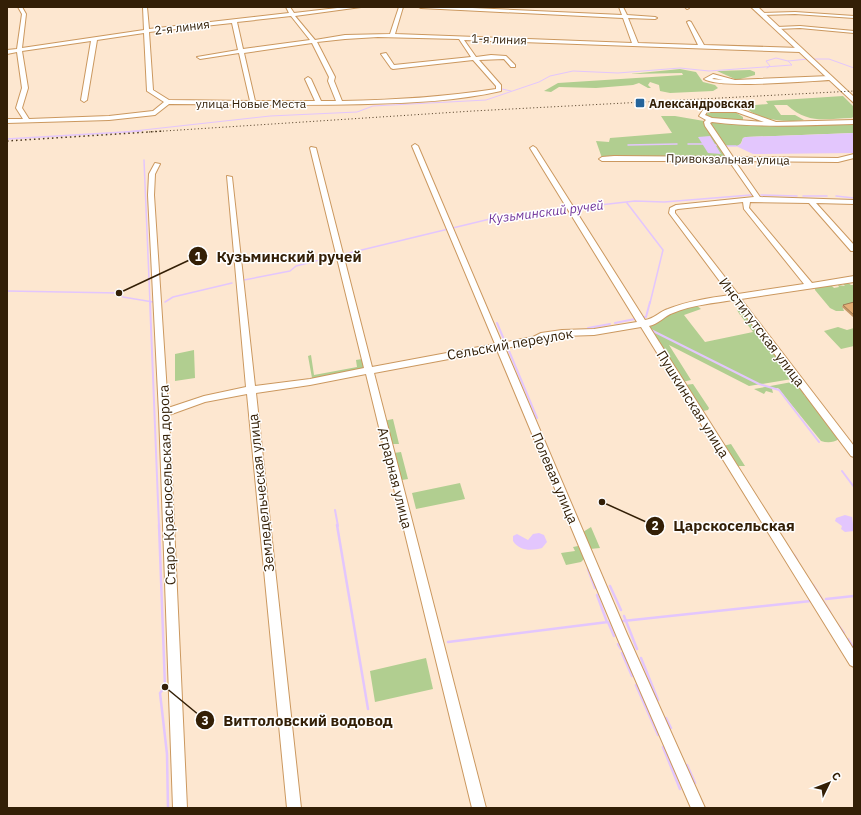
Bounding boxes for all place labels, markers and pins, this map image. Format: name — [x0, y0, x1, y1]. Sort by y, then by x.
place label: Александровская — [649, 96, 755, 111]
marker: Александровская — [634, 97, 646, 109]
callout: Кузьминский ручей — [188, 243, 369, 270]
callout: Царскосельская — [645, 512, 803, 539]
callout: Виттоловский водовод — [195, 707, 401, 734]

